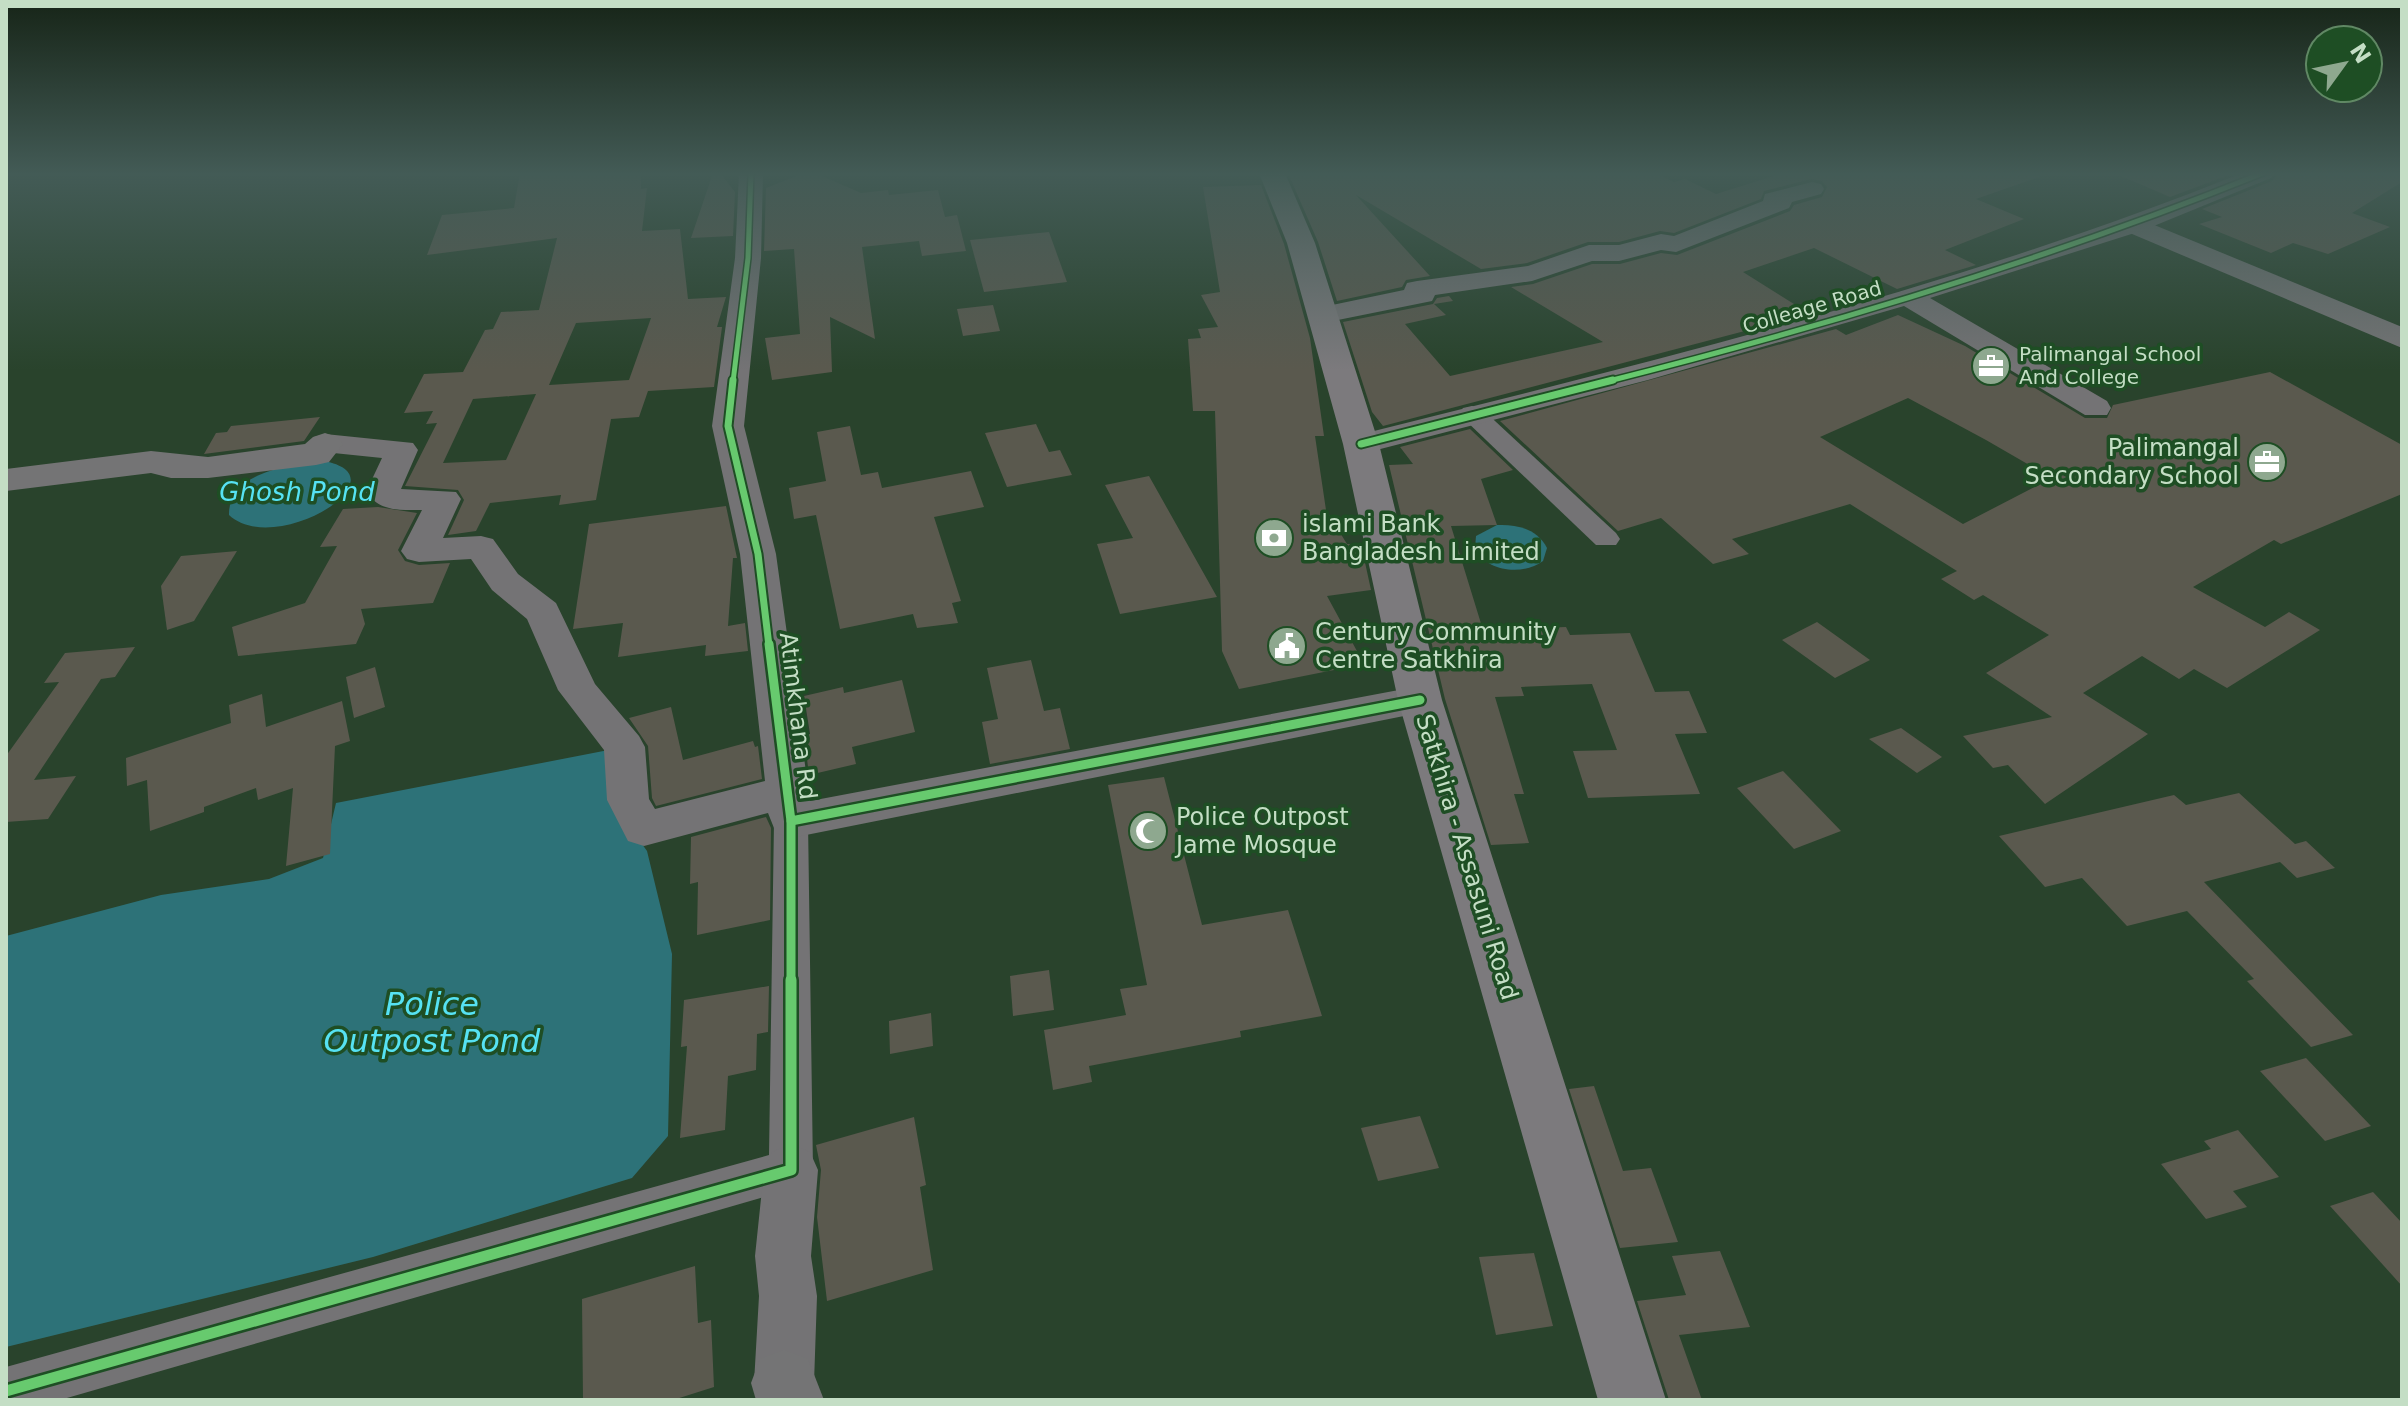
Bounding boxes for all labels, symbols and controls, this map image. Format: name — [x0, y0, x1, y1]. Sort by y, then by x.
north arrow — [2304, 24, 2384, 104]
text: N — [2345, 39, 2376, 68]
street label: Colleage Road — [1740, 276, 1884, 338]
place label: Palimangal School And College — [2019, 342, 2201, 389]
office icon: Palimangal School And College — [1970, 345, 2012, 387]
place label: Palimangal Secondary School — [2025, 434, 2239, 490]
office icon: Palimangal Secondary School — [2246, 441, 2288, 483]
water label: Ghosh Pond — [219, 477, 375, 507]
place label: islami Bank Bangladesh Limited — [1302, 510, 1540, 566]
bank icon: islami Bank Bangladesh Limited — [1253, 517, 1295, 559]
place label: Century Community Centre Satkhira — [1315, 618, 1557, 674]
public building icon: Century Community Centre Satkhira — [1266, 625, 1308, 667]
street label: Atimkhana Rd — [774, 631, 822, 801]
street label: Satkhira - Assasuni Road — [1410, 711, 1524, 1003]
place label: Police Outpost Jame Mosque — [1174, 803, 1349, 859]
mosque icon: Police Outpost Jame Mosque — [1127, 810, 1169, 852]
water label: Police Outpost Pond — [324, 985, 541, 1060]

